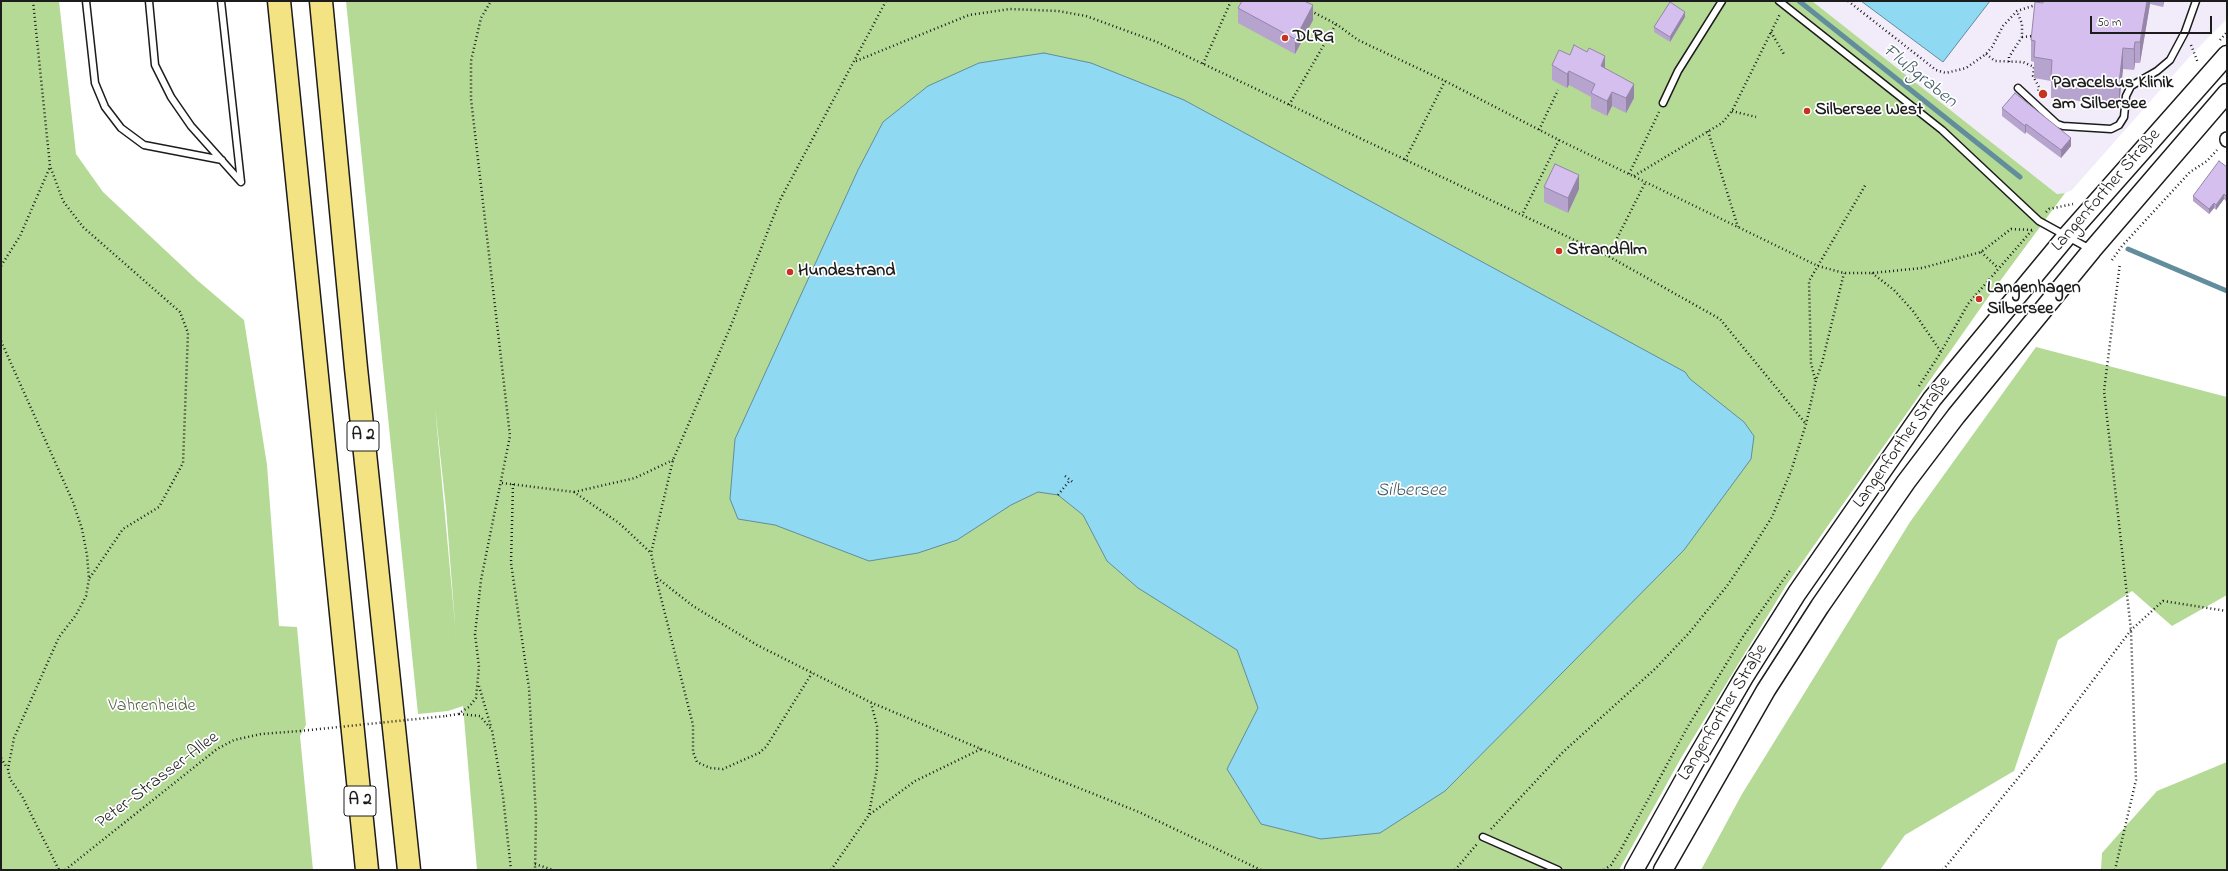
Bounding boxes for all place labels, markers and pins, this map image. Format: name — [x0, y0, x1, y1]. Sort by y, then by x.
place label: DLRG — [1293, 27, 1334, 49]
marker: DLRG — [1280, 33, 1290, 43]
place label: Paracelsus Klinik am Silbersee — [2052, 73, 2173, 116]
marker: Paracelsus Klinik am Silbersee — [2037, 88, 2049, 100]
place label: Silbersee West — [1815, 100, 1923, 122]
marker: Silbersee West — [1802, 106, 1812, 116]
place label: StrandAlm — [1567, 240, 1647, 262]
marker: StrandAlm — [1554, 246, 1564, 256]
place label: Hundestrand — [798, 261, 895, 283]
marker: Hundestrand — [785, 267, 795, 277]
place label: Langenhagen Silbersee — [1987, 278, 2081, 320]
marker: Langenhagen Silbersee — [1974, 294, 1984, 304]

